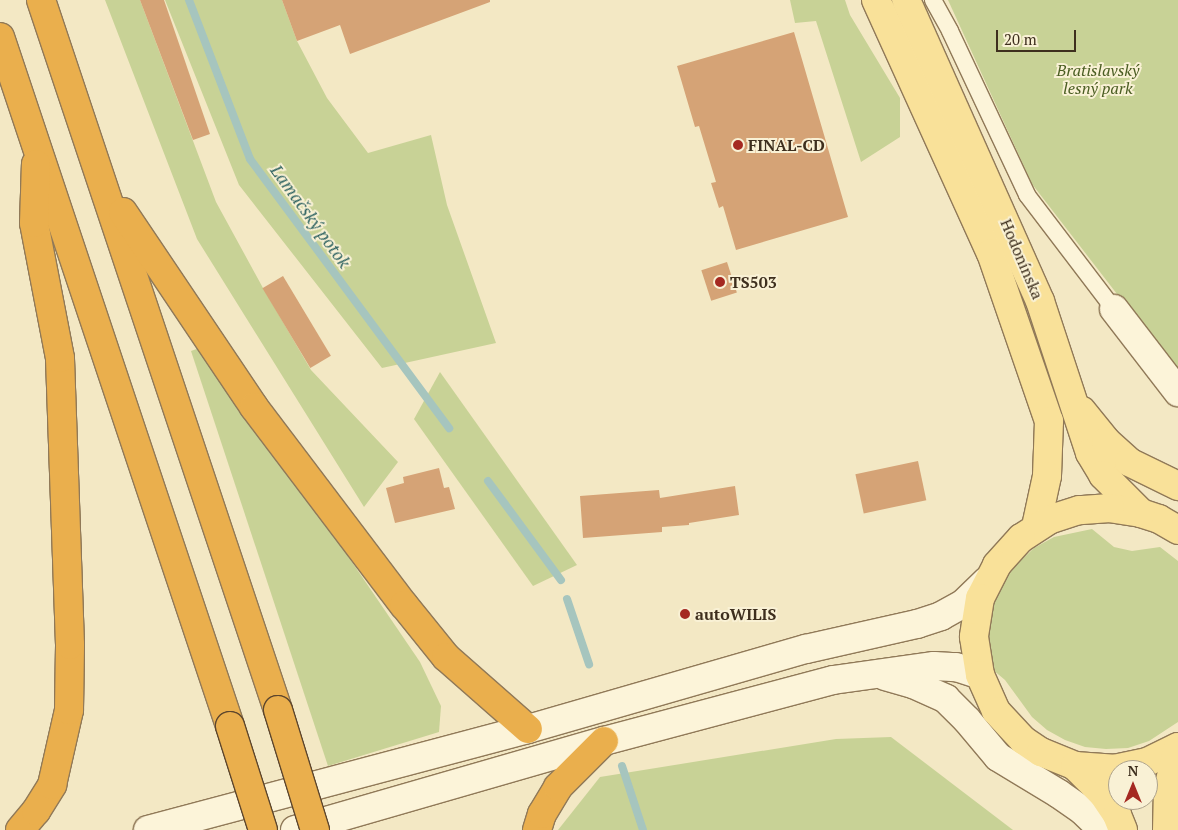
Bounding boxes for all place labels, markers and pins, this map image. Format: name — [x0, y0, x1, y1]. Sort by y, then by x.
place label: FINAL-CD — [748, 135, 825, 155]
marker: FINAL-CD — [732, 139, 744, 151]
place label: TS503 — [730, 272, 777, 292]
marker: TS503 — [714, 276, 726, 288]
place label: autoWILIS — [695, 604, 776, 624]
marker: autoWILIS — [679, 608, 691, 620]

